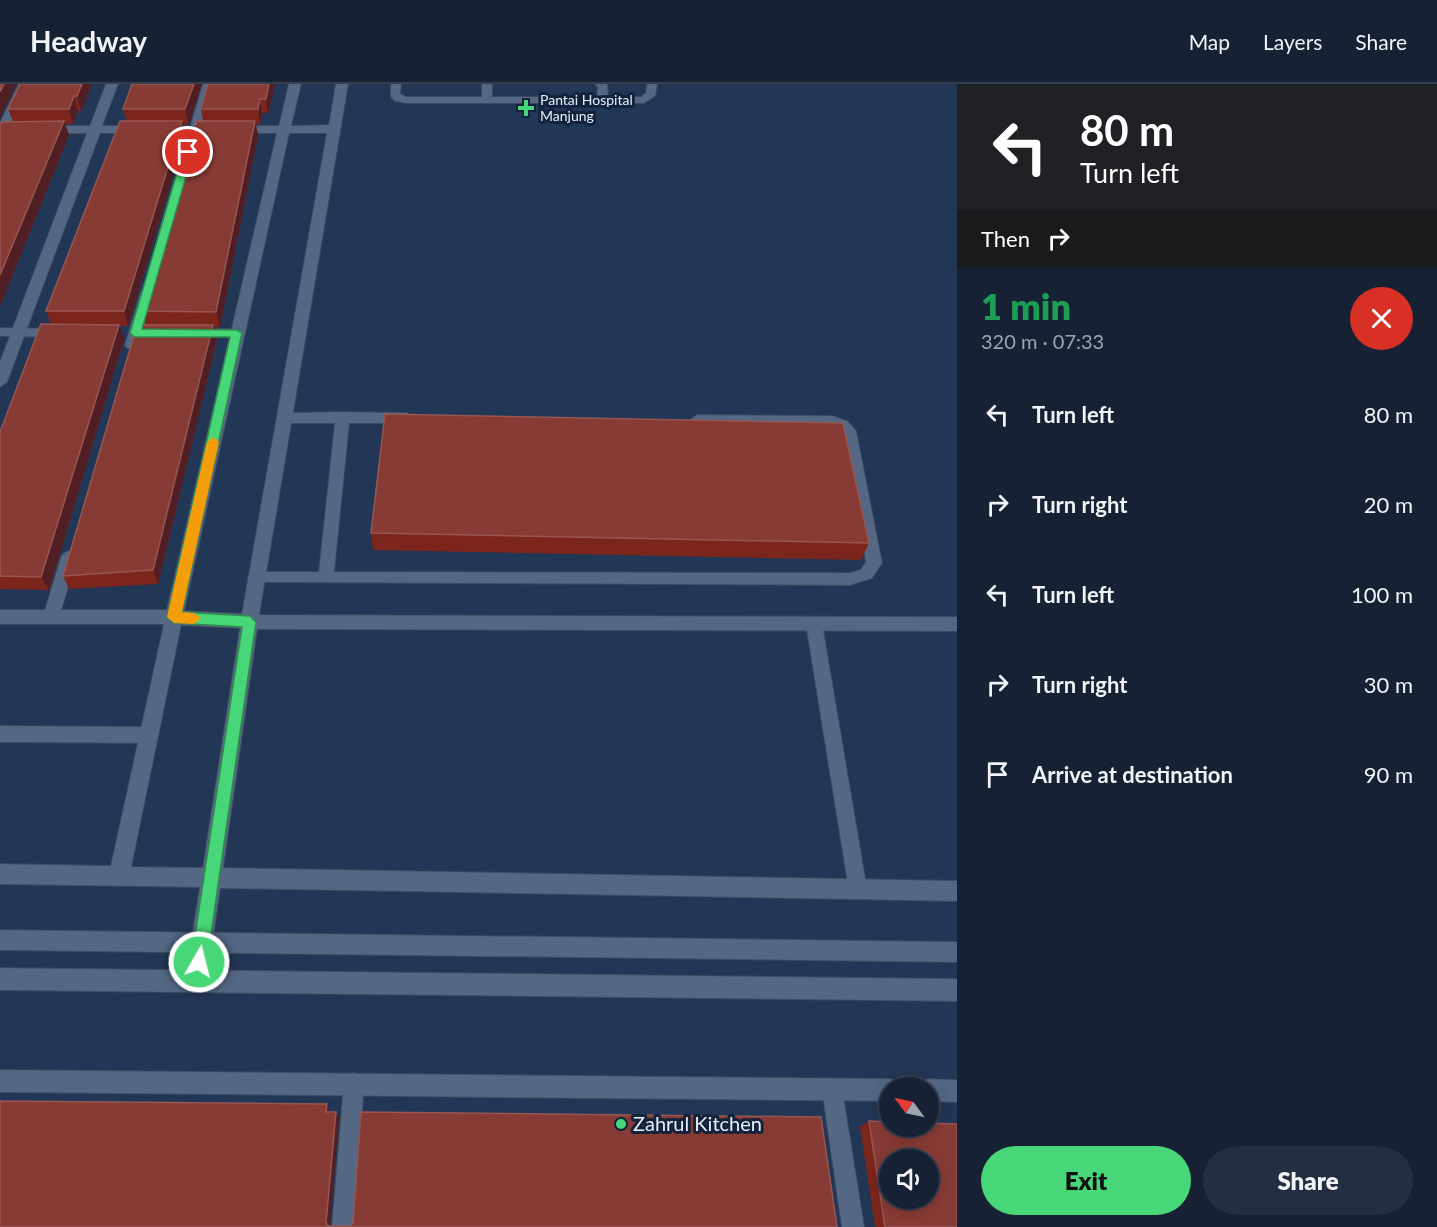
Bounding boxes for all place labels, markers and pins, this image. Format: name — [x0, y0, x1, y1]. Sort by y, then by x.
place label: Pantai Hospital Manjung — [540, 91, 633, 124]
marker: Pantai Hospital Manjung — [517, 99, 535, 117]
pin — [162, 126, 213, 177]
place label: Zahrul Kitchen — [633, 1111, 762, 1135]
marker: Zahrul Kitchen — [614, 1117, 628, 1131]

